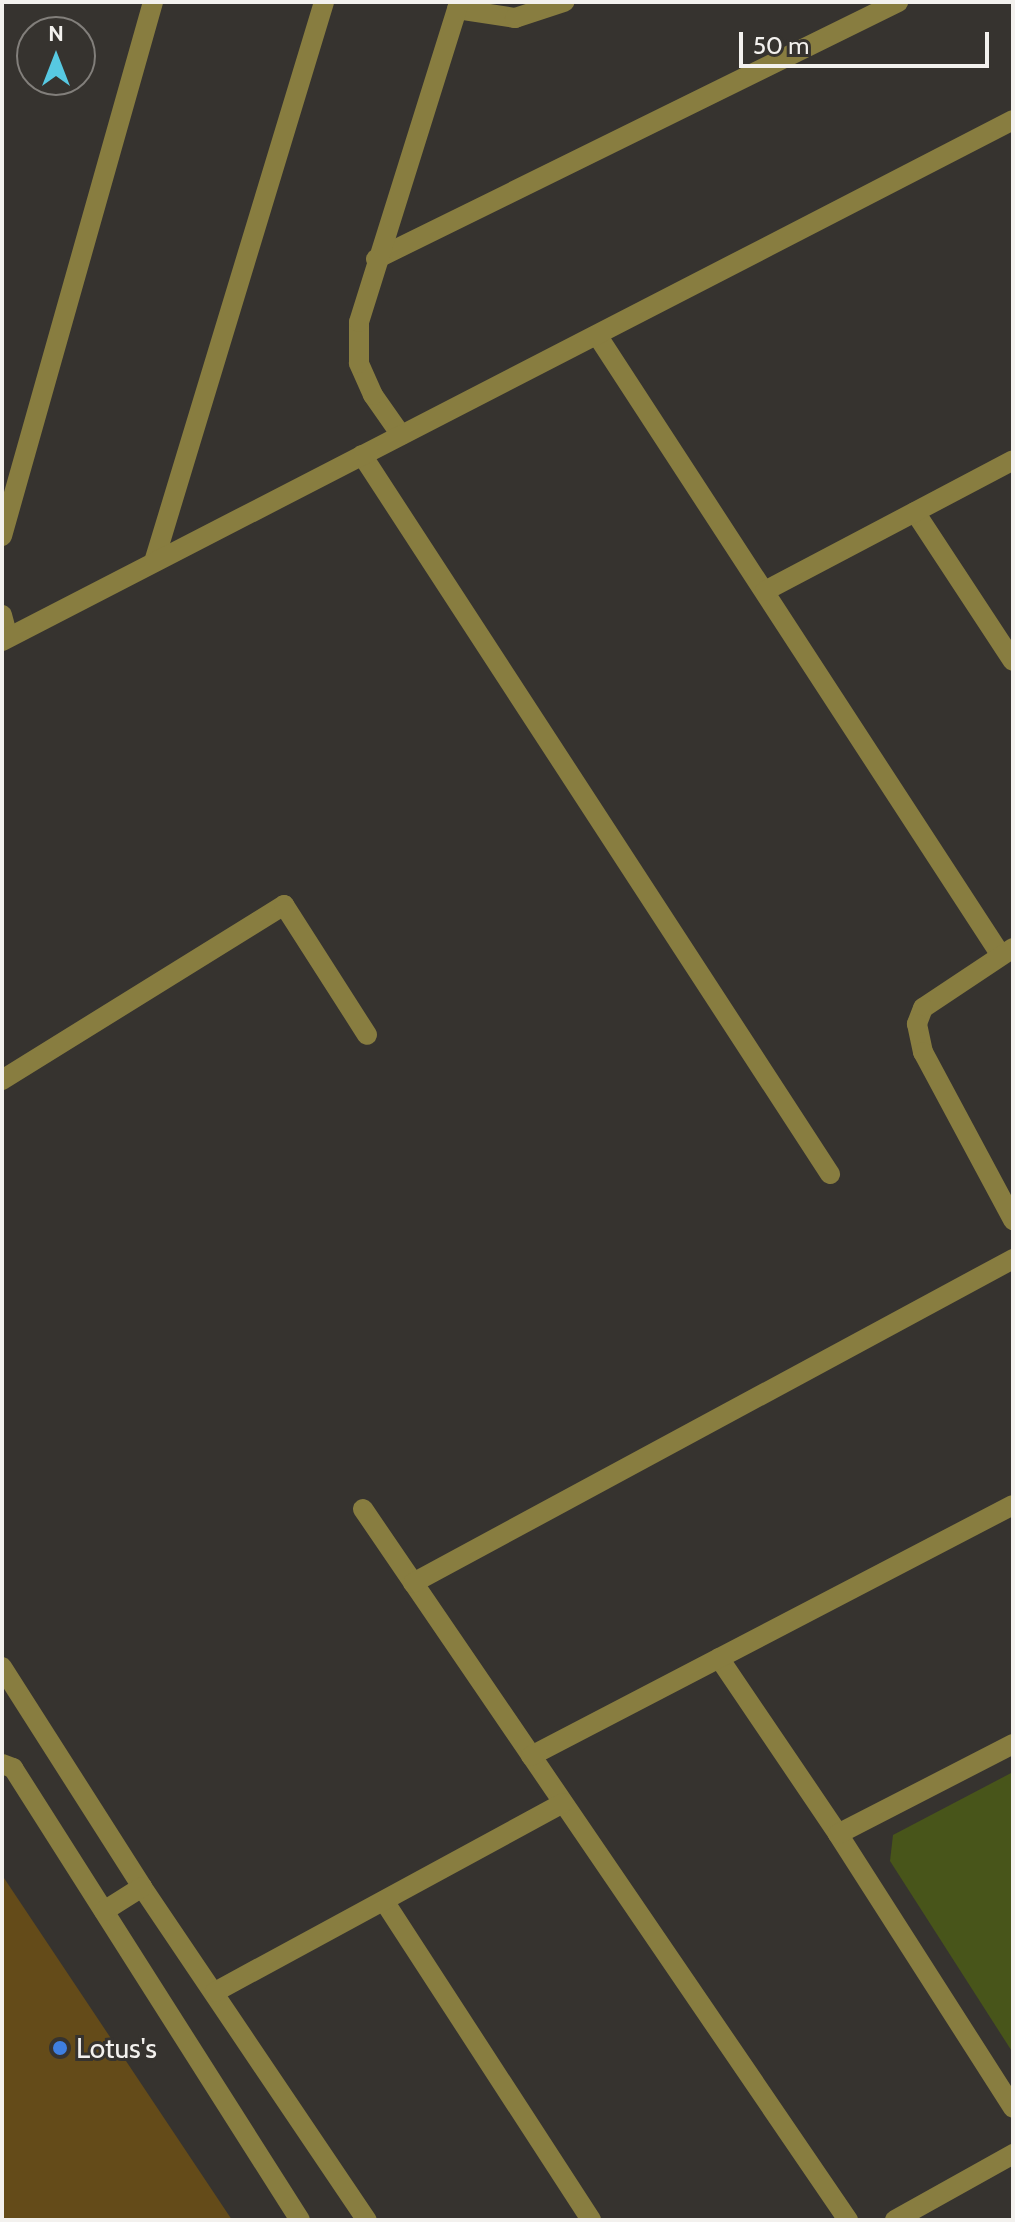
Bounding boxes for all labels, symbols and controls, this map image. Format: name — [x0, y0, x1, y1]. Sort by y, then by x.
north arrow — [16, 16, 96, 96]
scale bar — [743, 16, 993, 66]
text: N — [48, 20, 64, 47]
text: 50 m — [753, 31, 809, 60]
place label: Lotus's — [76, 2031, 157, 2065]
marker: Lotus's — [51, 2039, 69, 2057]

